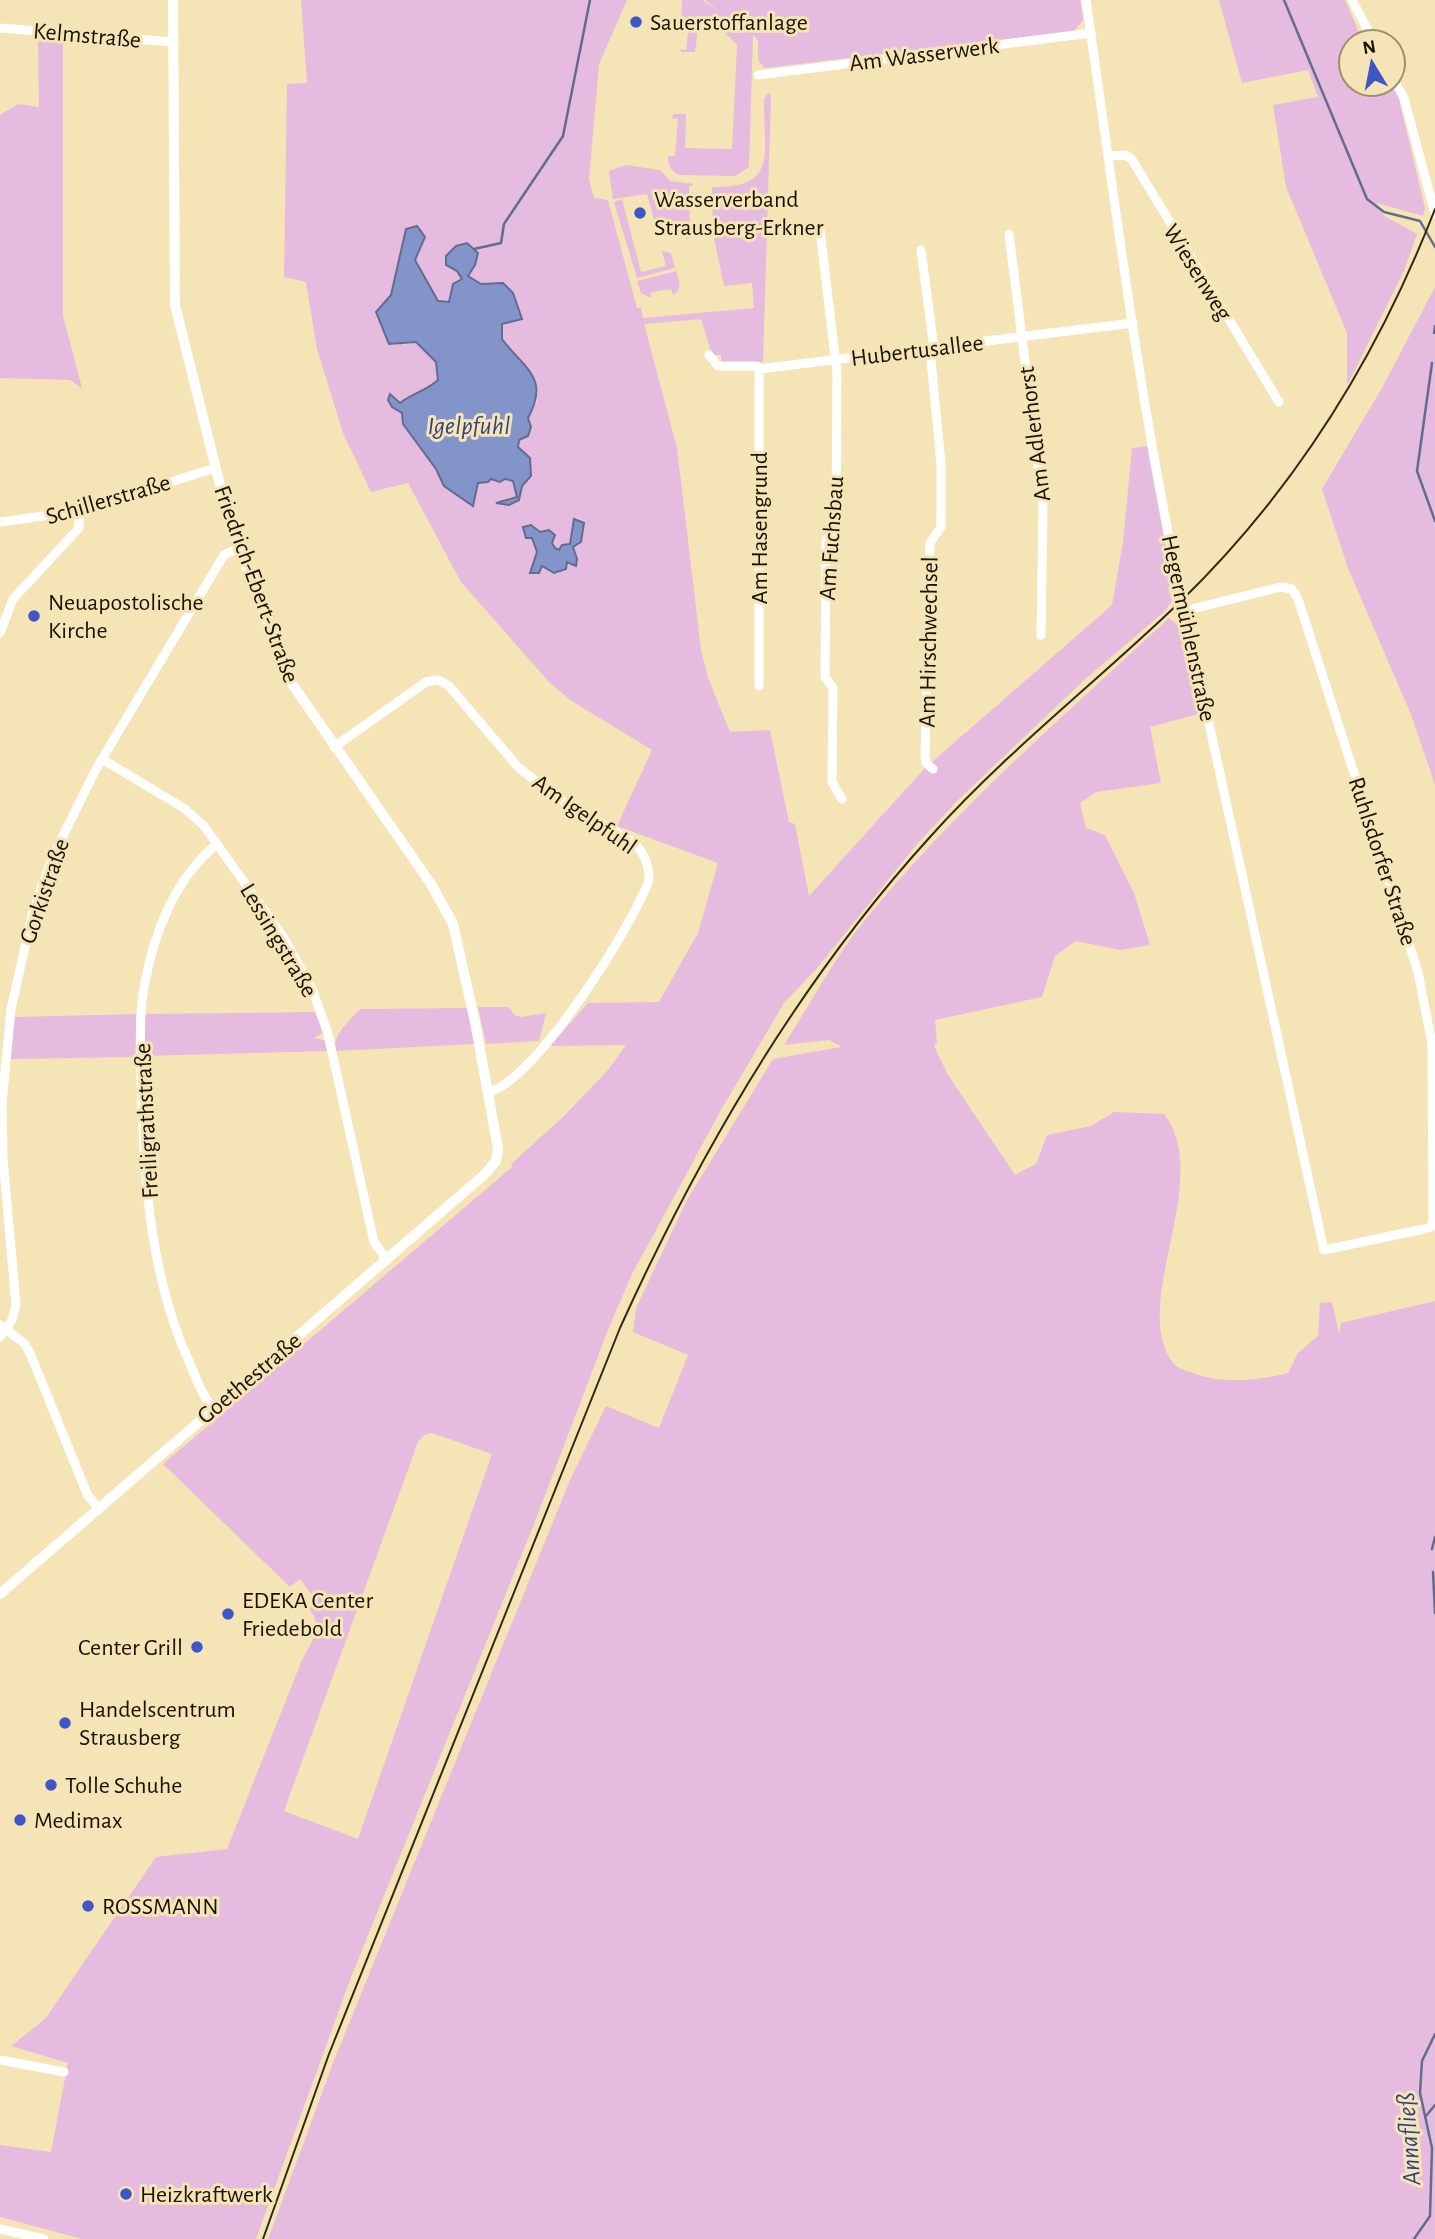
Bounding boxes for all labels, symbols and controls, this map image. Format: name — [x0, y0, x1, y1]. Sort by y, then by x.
place label: Sauerstoffanlage — [650, 11, 808, 35]
marker: Sauerstoffanlage — [628, 14, 644, 30]
street label: Kelmstraße — [32, 19, 142, 53]
north arrow — [1337, 28, 1407, 98]
street label: Am Wasserwerk — [848, 34, 1000, 76]
text: N — [1361, 37, 1377, 58]
place label: Wasserverband Strausberg-Erkner — [654, 188, 824, 240]
marker: Wasserverband Strausberg-Erkner — [632, 205, 648, 221]
street label: Wiesenweg — [1158, 220, 1236, 325]
street label: Hubertusallee — [849, 331, 985, 371]
street label: Am Adlerhorst — [1015, 365, 1055, 503]
water label: Igelpfuhl — [428, 413, 510, 439]
street label: Am Hasengrund — [748, 452, 772, 604]
street label: Schillerstraße — [43, 471, 173, 529]
street label: Am Fuchsbau — [816, 475, 848, 601]
street label: Friedrich-Ebert-Straße — [209, 483, 303, 686]
street label: Hegermühlenstraße — [1157, 533, 1220, 724]
street label: Am Hirschwechsel — [916, 556, 942, 728]
place label: Neuapostolische Kirche — [48, 591, 204, 643]
marker: Neuapostolische Kirche — [26, 608, 42, 624]
street label: Am Igelpfuhl — [528, 770, 641, 859]
street label: Ruhlsdorfer Straße — [1343, 774, 1421, 949]
street label: Gorkistraße — [16, 836, 74, 947]
street label: Lessingstraße — [235, 880, 321, 1001]
street label: Freiligrathstraße — [131, 1043, 163, 1199]
street label: Goethestraße — [193, 1329, 306, 1429]
place label: EDEKA Center Friedebold — [242, 1589, 373, 1641]
marker: EDEKA Center Friedebold — [220, 1606, 236, 1622]
place label: Center Grill — [78, 1636, 183, 1660]
marker: Center Grill — [189, 1639, 205, 1655]
place label: Handelscentrum Strausberg — [79, 1698, 236, 1750]
marker: Handelscentrum Strausberg — [57, 1715, 73, 1731]
place label: Tolle Schuhe — [65, 1774, 182, 1798]
marker: Tolle Schuhe — [43, 1777, 59, 1793]
place label: Medimax — [34, 1809, 123, 1833]
marker: Medimax — [12, 1812, 28, 1828]
place label: ROSSMANN — [102, 1895, 219, 1919]
marker: ROSSMANN — [80, 1898, 96, 1914]
water label: Annafließ — [1393, 2092, 1425, 2187]
place label: Heizkraftwerk — [140, 2183, 273, 2207]
marker: Heizkraftwerk — [118, 2186, 134, 2202]

